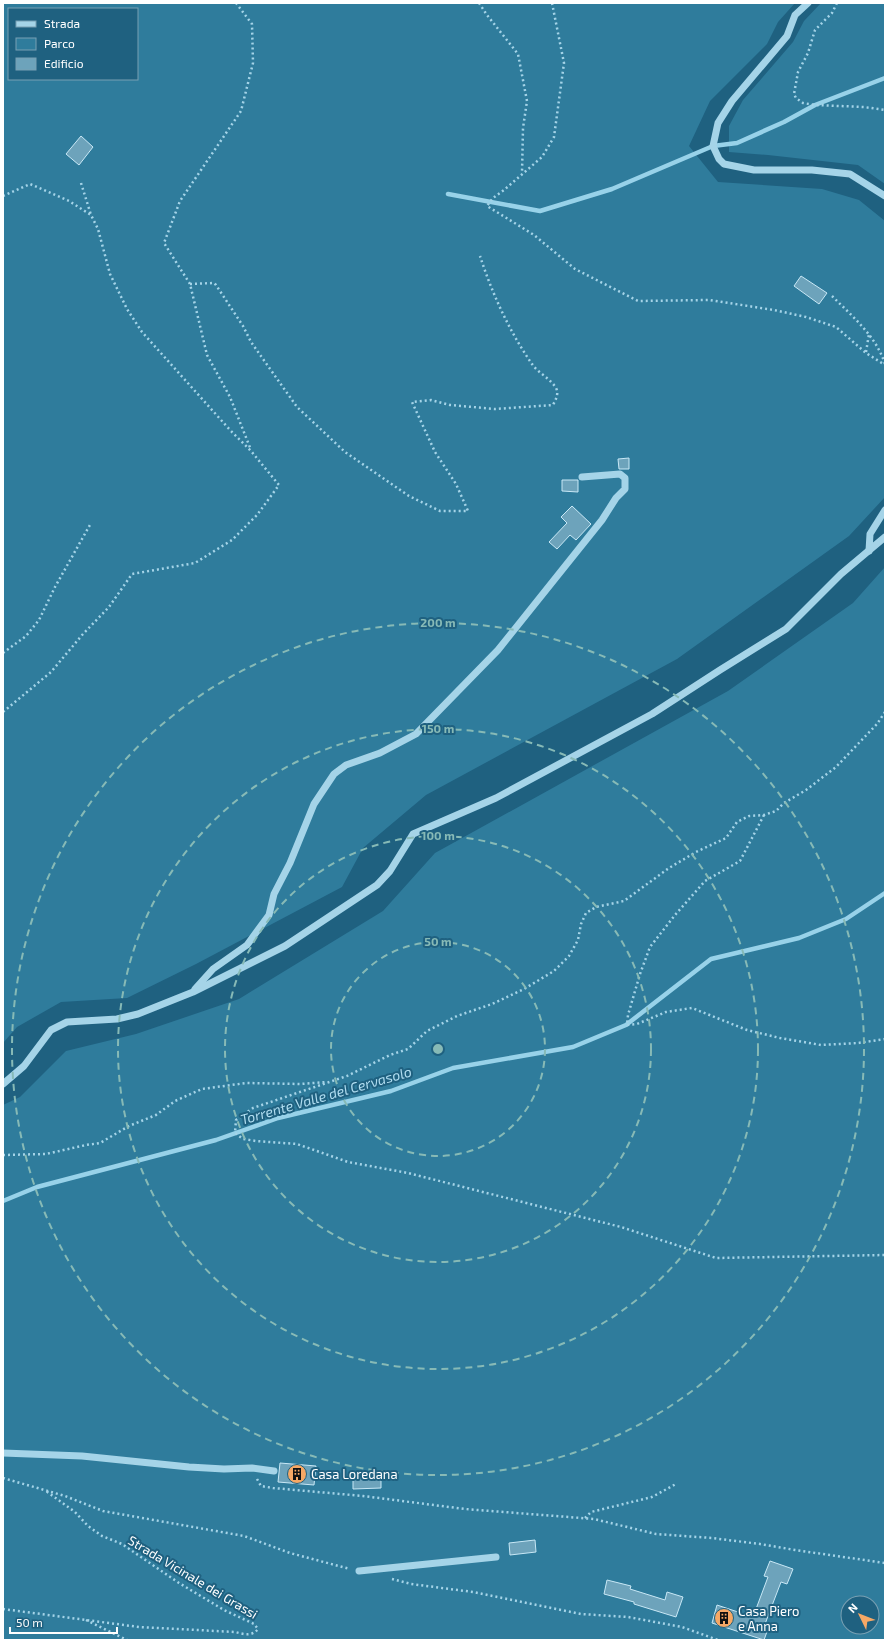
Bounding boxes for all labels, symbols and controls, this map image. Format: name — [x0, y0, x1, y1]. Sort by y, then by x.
legend — [8, 8, 138, 80]
text: Strada — [44, 16, 80, 30]
text: Parco — [44, 36, 75, 50]
text: Edificio — [44, 56, 84, 70]
text: 200 m — [420, 615, 456, 629]
text: 150 m — [422, 721, 454, 735]
text: 100 m — [421, 828, 455, 842]
text: 50 m — [424, 934, 452, 948]
centre of rings — [431, 1042, 445, 1056]
water label: Torrente Valle del Cervasolo — [238, 1062, 414, 1128]
building icon: Casa Loredana — [286, 1463, 308, 1485]
place label: Casa Loredana — [311, 1466, 398, 1482]
street label: Strada Vicinale dei Grassi — [125, 1532, 261, 1622]
north arrow — [840, 1595, 880, 1635]
text: N — [845, 1600, 860, 1615]
place label: Casa Piero e Anna — [738, 1603, 800, 1634]
building icon: Casa Piero e Anna — [713, 1607, 735, 1629]
scale bar — [10, 1609, 117, 1635]
text: 50 m — [16, 1615, 43, 1629]

